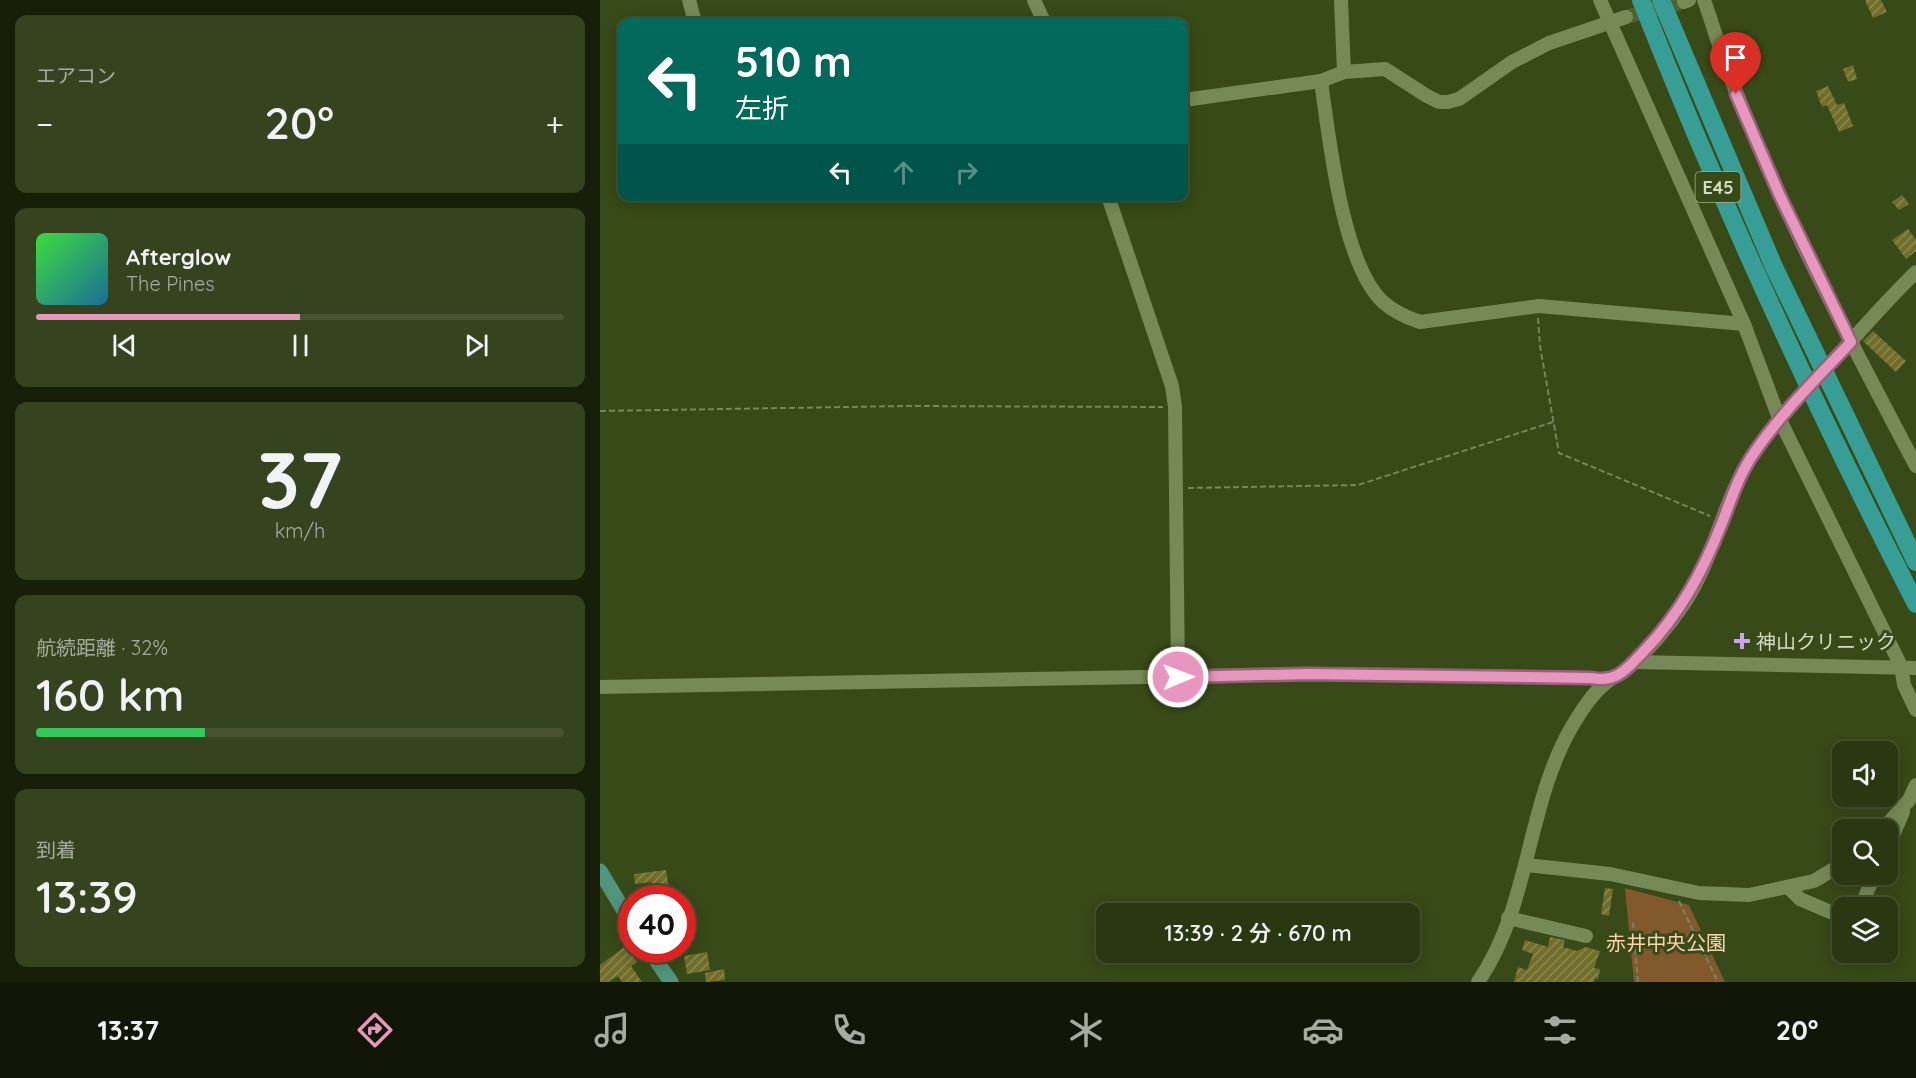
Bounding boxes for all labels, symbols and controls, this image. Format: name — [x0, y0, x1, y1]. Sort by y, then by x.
pin — [1710, 32, 1761, 94]
text: 510 m — [735, 35, 852, 88]
icon: arrive — [1719, 41, 1752, 74]
icon: left — [636, 42, 714, 120]
text: エアコン — [36, 63, 116, 88]
text: 左折 — [735, 91, 789, 125]
text: 20° — [265, 94, 334, 150]
text: − — [36, 103, 53, 144]
text: + — [545, 103, 564, 144]
icon: left — [824, 156, 857, 189]
icon: ahead — [887, 156, 920, 189]
icon: right — [950, 156, 983, 189]
road number: E45 — [1696, 172, 1740, 202]
text: Afterglow — [126, 243, 231, 271]
text: The Pines — [126, 271, 215, 296]
icon: previous — [108, 329, 141, 362]
icon: pause — [284, 329, 317, 362]
icon: next — [460, 329, 493, 362]
text: 37 — [258, 430, 342, 528]
text: km/h — [275, 518, 325, 543]
place label: 神山クリニック — [1756, 629, 1896, 654]
marker: 神山クリニック — [1733, 632, 1751, 650]
text: 航続距離 · 32% — [36, 635, 168, 660]
position arrow — [1146, 645, 1210, 709]
text: 160 km — [36, 666, 184, 722]
map controls — [1832, 741, 1898, 963]
button: sound — [1832, 741, 1898, 807]
button: search — [1832, 819, 1898, 885]
text: 到着 — [36, 837, 76, 862]
text: 13:39 — [36, 868, 138, 924]
speed limit sign: 40 — [618, 885, 696, 963]
button: layers — [1832, 897, 1898, 963]
text: 13:39 · 2 分 · 670 m — [1164, 919, 1352, 947]
park label: 赤井中央公園 — [1606, 930, 1726, 955]
icon: directions — [354, 1009, 396, 1051]
icon: music — [591, 1009, 633, 1051]
icon: phone — [828, 1009, 870, 1051]
icon: climate — [1065, 1009, 1107, 1051]
icon: car — [1302, 1009, 1344, 1051]
icon: filters — [1539, 1009, 1581, 1051]
text: 13:37 — [97, 1013, 159, 1047]
text: 20° — [1776, 1013, 1818, 1047]

